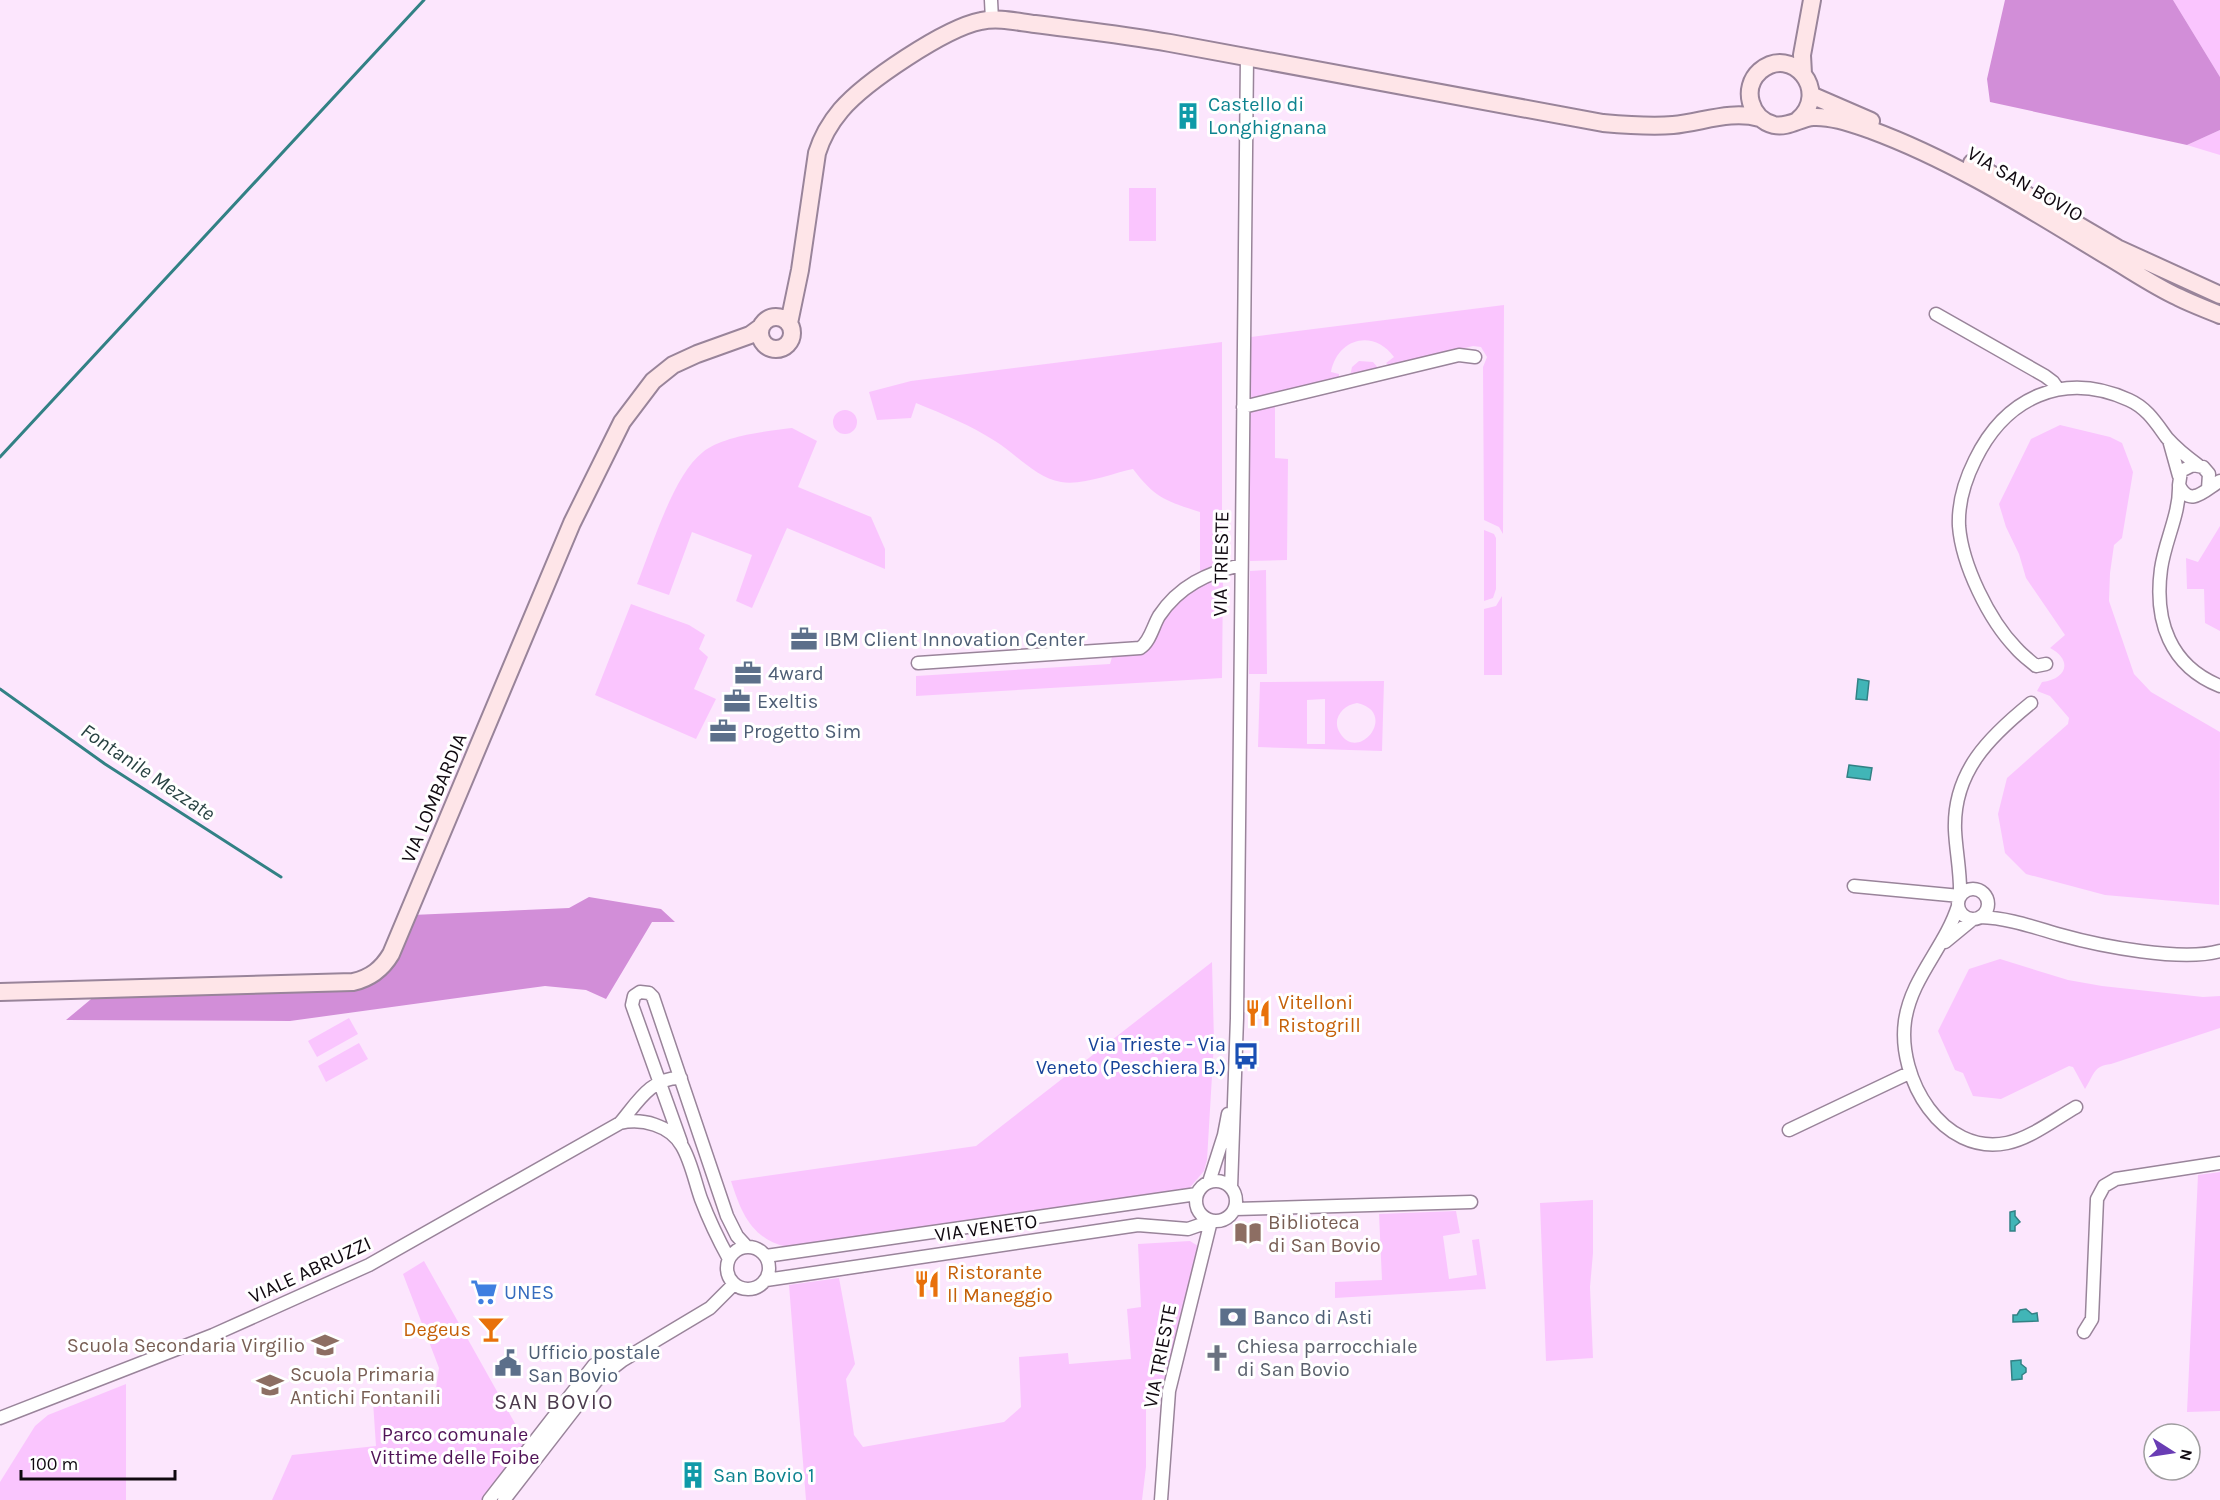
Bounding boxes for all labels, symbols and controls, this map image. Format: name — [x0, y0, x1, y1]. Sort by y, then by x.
place label: Castello di Longhignana — [1208, 93, 1327, 139]
building icon: Castello di Longhignana — [1173, 101, 1203, 131]
street label: VIA SAN BOVIO — [1963, 142, 2087, 226]
street label: VIA TRIESTE — [1209, 511, 1233, 617]
office icon: IBM Client Innovation Center — [789, 624, 819, 654]
place label: IBM Client Innovation Center — [824, 628, 1085, 651]
office icon: 4ward — [733, 658, 763, 688]
place label: 4ward — [768, 662, 824, 685]
office icon: Exeltis — [722, 686, 752, 716]
place label: Exeltis — [757, 690, 818, 713]
office icon: Progetto Sim — [708, 716, 738, 746]
water label: Fontanile Mezzate — [76, 718, 220, 826]
place label: Progetto Sim — [743, 720, 861, 743]
street label: VIA LOMBARDIA — [396, 730, 472, 866]
place label: Vitelloni Ristogrill — [1278, 991, 1361, 1037]
restaurant icon: Vitelloni Ristogrill — [1243, 998, 1273, 1028]
place label: Via Trieste - Via Veneto (Peschiera B.) — [1036, 1033, 1226, 1079]
bus stop icon: Via Trieste - Via Veneto (Peschiera B.) — [1231, 1041, 1261, 1071]
street label: VIA VENETO — [933, 1209, 1039, 1247]
place label: Biblioteca di San Bovio — [1268, 1211, 1381, 1257]
library icon: Biblioteca di San Bovio — [1233, 1218, 1263, 1248]
street label: VIALE ABRUZZI — [245, 1232, 375, 1308]
place label: Ristorante Il Maneggio — [947, 1261, 1053, 1307]
restaurant icon: Ristorante Il Maneggio — [912, 1269, 942, 1299]
supermarket icon: UNES — [469, 1277, 499, 1307]
place label: UNES — [504, 1281, 554, 1304]
street label: VIA TRIESTE — [1139, 1302, 1181, 1410]
bank icon: Banco di Asti — [1218, 1302, 1248, 1332]
place label: Banco di Asti — [1253, 1306, 1373, 1329]
bar icon: Degeus — [476, 1314, 506, 1344]
place label: Degeus — [403, 1318, 471, 1341]
school or university icon: Scuola Secondaria Virgilio — [310, 1330, 340, 1360]
place label: Scuola Secondaria Virgilio — [67, 1334, 305, 1357]
place label: Chiesa parrocchiale di San Bovio — [1237, 1335, 1417, 1381]
place label: Ufficio postale San Bovio — [528, 1341, 660, 1387]
church icon: Chiesa parrocchiale di San Bovio — [1202, 1343, 1232, 1373]
public building icon: Ufficio postale San Bovio — [493, 1348, 523, 1378]
place label: Scuola Primaria Antichi Fontanili — [290, 1363, 441, 1409]
school or university icon: Scuola Primaria Antichi Fontanili — [255, 1370, 285, 1400]
district label: SAN BOVIO — [494, 1389, 614, 1415]
north arrow — [2142, 1422, 2202, 1482]
park label: Parco comunale Vittime delle Foibe — [370, 1423, 540, 1469]
scale bar — [21, 1443, 176, 1481]
text: N — [2176, 1447, 2197, 1463]
text: 100 m — [30, 1453, 78, 1475]
building icon: San Bovio 1 — [678, 1460, 708, 1490]
place label: San Bovio 1 — [713, 1464, 815, 1487]

